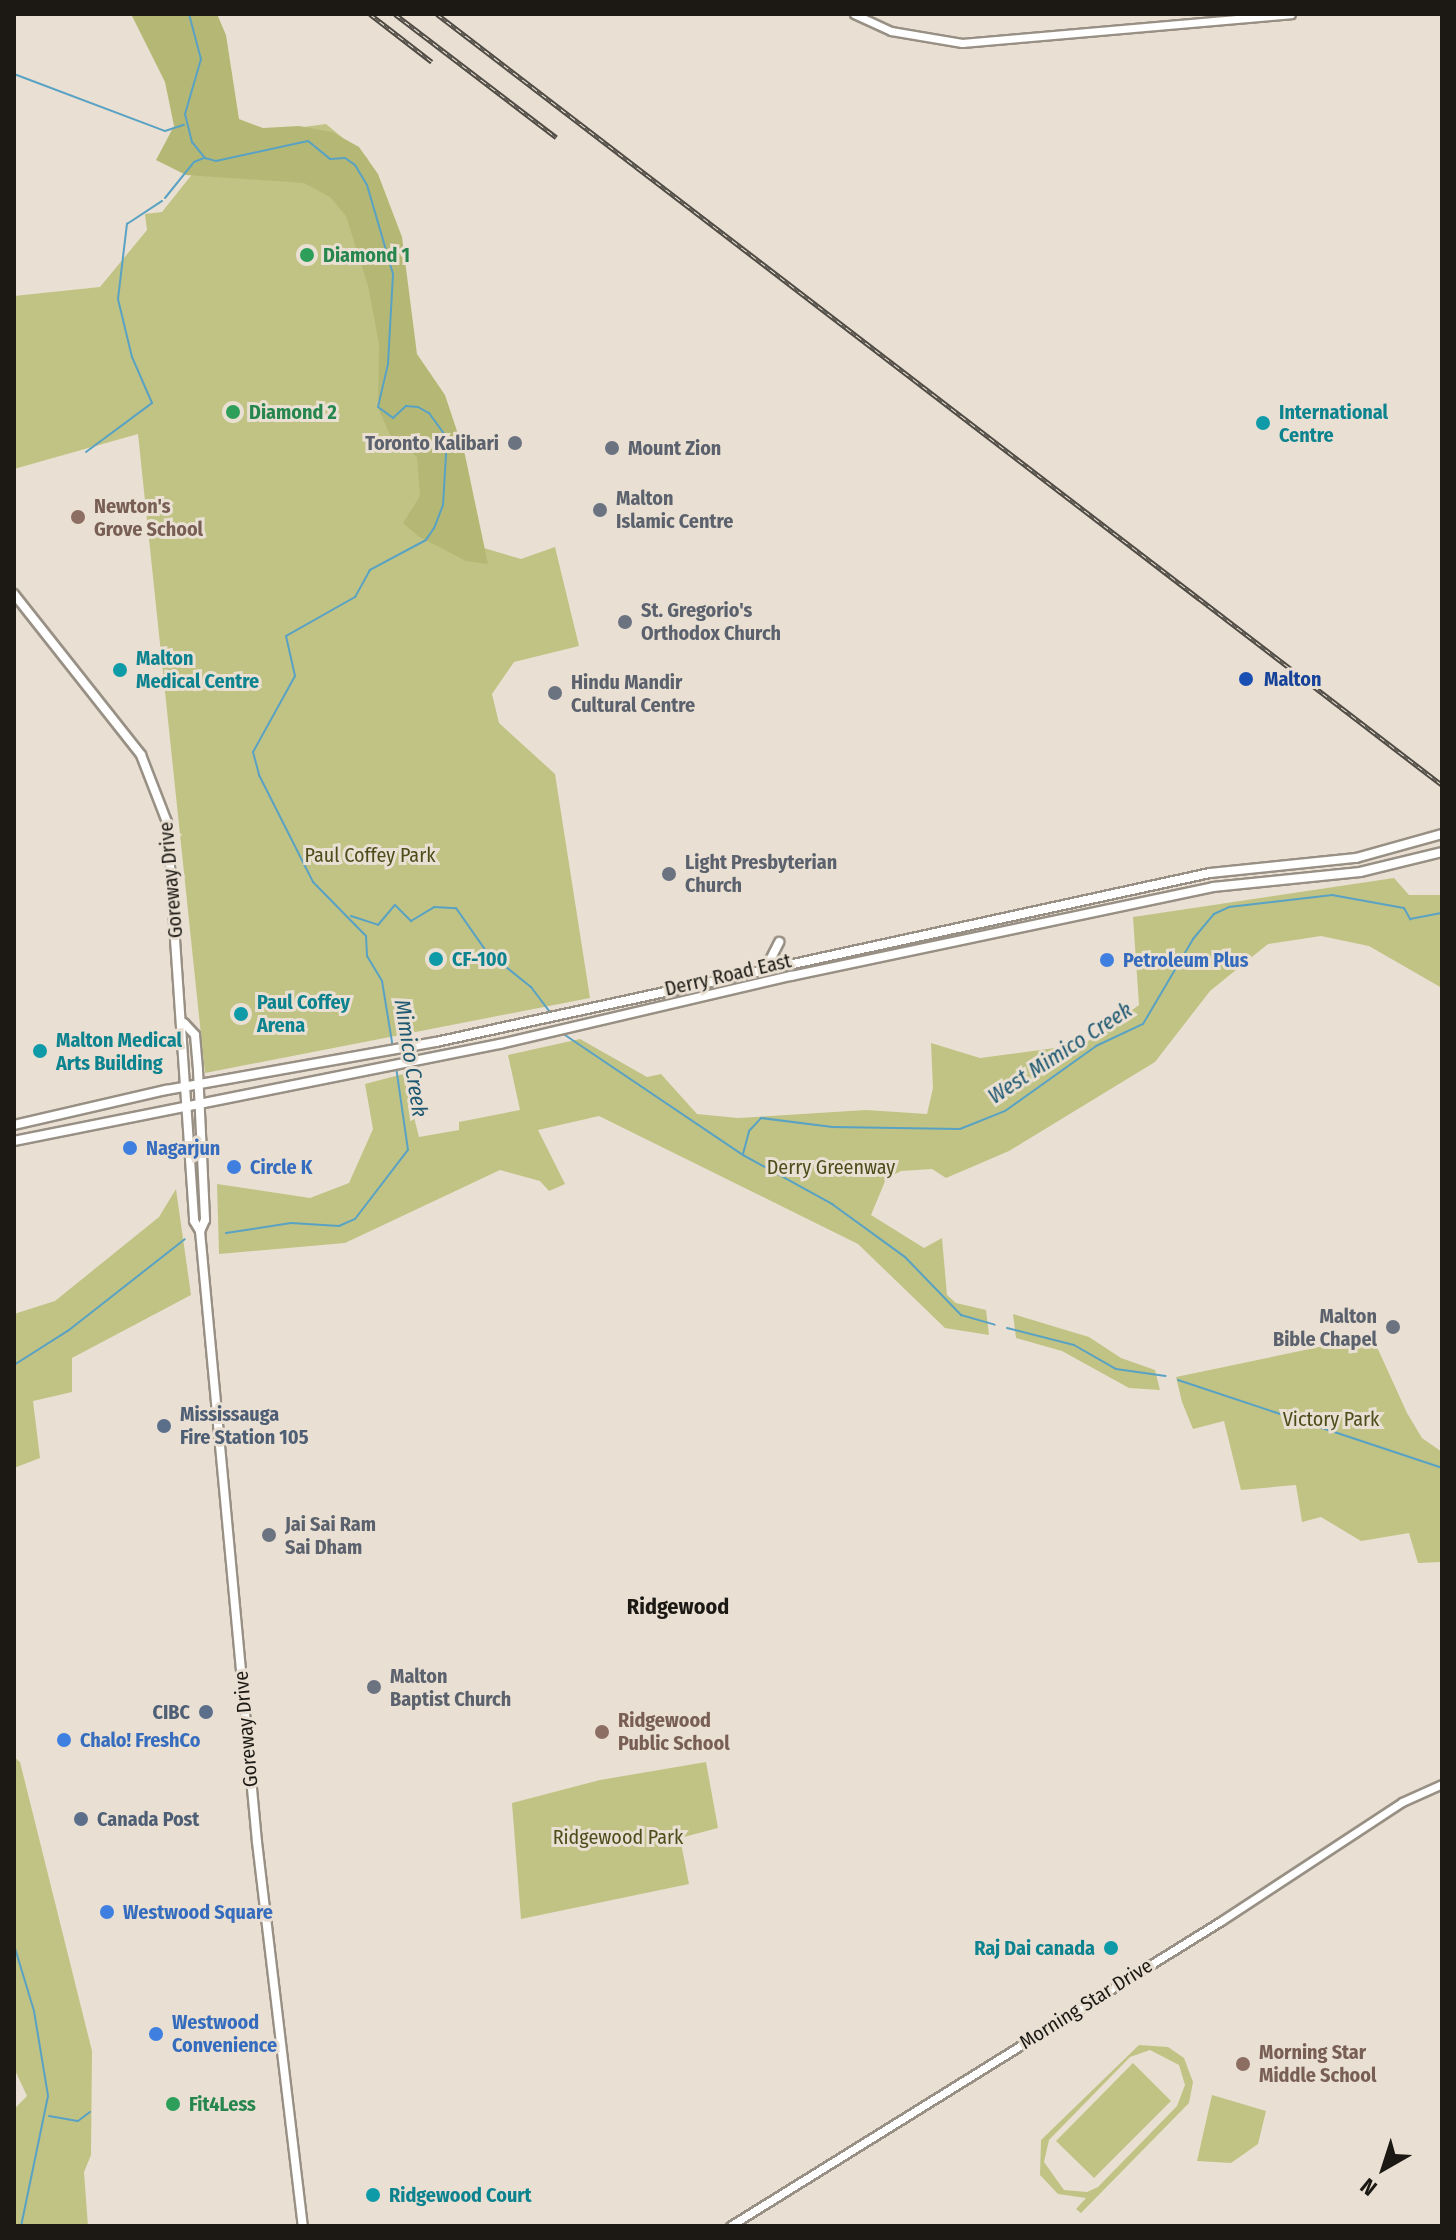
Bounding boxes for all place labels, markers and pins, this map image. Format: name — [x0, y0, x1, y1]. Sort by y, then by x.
place label: Diamond 1 — [323, 243, 410, 267]
marker: Diamond 1 — [298, 246, 316, 264]
place label: Diamond 2 — [249, 400, 337, 424]
place label: International Centre — [1279, 400, 1388, 447]
marker: Diamond 2 — [224, 403, 242, 421]
marker: International Centre — [1254, 414, 1272, 432]
place label: Toronto Kalibari — [365, 431, 499, 455]
marker: Toronto Kalibari — [506, 434, 524, 452]
place label: Mount Zion — [628, 436, 721, 460]
marker: Mount Zion — [603, 439, 621, 457]
place label: Malton Islamic Centre — [616, 486, 733, 533]
place label: Newton's Grove School — [94, 494, 203, 541]
marker: Malton Islamic Centre — [591, 501, 609, 519]
marker: Newton's Grove School — [69, 508, 87, 526]
place label: St. Gregorio's Orthodox Church — [641, 598, 781, 645]
marker: St. Gregorio's Orthodox Church — [616, 613, 634, 631]
place label: Malton Medical Centre — [136, 646, 259, 693]
marker: Malton Medical Centre — [111, 661, 129, 679]
place label: Malton — [1264, 667, 1321, 691]
marker: Malton — [1235, 668, 1257, 690]
place label: Hindu Mandir Cultural Centre — [571, 670, 695, 717]
marker: Hindu Mandir Cultural Centre — [546, 684, 564, 702]
place label: Light Presbyterian Church — [685, 850, 837, 897]
marker: Light Presbyterian Church — [660, 865, 678, 883]
place label: CF-100 — [452, 947, 507, 971]
place label: Petroleum Plus — [1123, 948, 1248, 972]
marker: CF-100 — [427, 950, 445, 968]
marker: Petroleum Plus — [1098, 951, 1116, 969]
place label: Paul Coffey Arena — [257, 990, 350, 1037]
marker: Paul Coffey Arena — [232, 1005, 250, 1023]
place label: Malton Medical Arts Building — [56, 1028, 182, 1075]
marker: Malton Medical Arts Building — [31, 1042, 49, 1060]
place label: Nagarjun — [146, 1136, 220, 1160]
marker: Nagarjun — [121, 1139, 139, 1157]
place label: Circle K — [250, 1155, 312, 1179]
marker: Circle K — [225, 1158, 243, 1176]
place label: Malton Bible Chapel — [1273, 1304, 1377, 1351]
marker: Malton Bible Chapel — [1384, 1318, 1402, 1336]
place label: Mississauga Fire Station 105 — [180, 1402, 308, 1449]
marker: Mississauga Fire Station 105 — [155, 1417, 173, 1435]
place label: Jai Sai Ram Sai Dham — [285, 1512, 376, 1559]
marker: Jai Sai Ram Sai Dham — [260, 1526, 278, 1544]
place label: Malton Baptist Church — [390, 1664, 511, 1711]
marker: Malton Baptist Church — [365, 1678, 383, 1696]
place label: CIBC — [152, 1700, 190, 1724]
marker: CIBC — [197, 1703, 215, 1721]
place label: Ridgewood Public School — [618, 1708, 730, 1755]
marker: Ridgewood Public School — [593, 1723, 611, 1741]
place label: Chalo! FreshCo — [80, 1728, 200, 1752]
marker: Chalo! FreshCo — [55, 1731, 73, 1749]
place label: Canada Post — [97, 1807, 199, 1831]
marker: Canada Post — [72, 1810, 90, 1828]
place label: Westwood Square — [123, 1900, 273, 1924]
marker: Westwood Square — [98, 1903, 116, 1921]
place label: Raj Dai canada — [974, 1936, 1095, 1960]
marker: Raj Dai canada — [1102, 1939, 1120, 1957]
place label: Westwood Convenience — [172, 2010, 277, 2057]
marker: Westwood Convenience — [147, 2025, 165, 2043]
place label: Morning Star Middle School — [1259, 2040, 1376, 2087]
marker: Morning Star Middle School — [1234, 2055, 1252, 2073]
place label: Fit4Less — [189, 2092, 256, 2116]
marker: Fit4Less — [164, 2095, 182, 2113]
place label: Ridgewood Court — [389, 2183, 532, 2207]
marker: Ridgewood Court — [364, 2186, 382, 2204]

